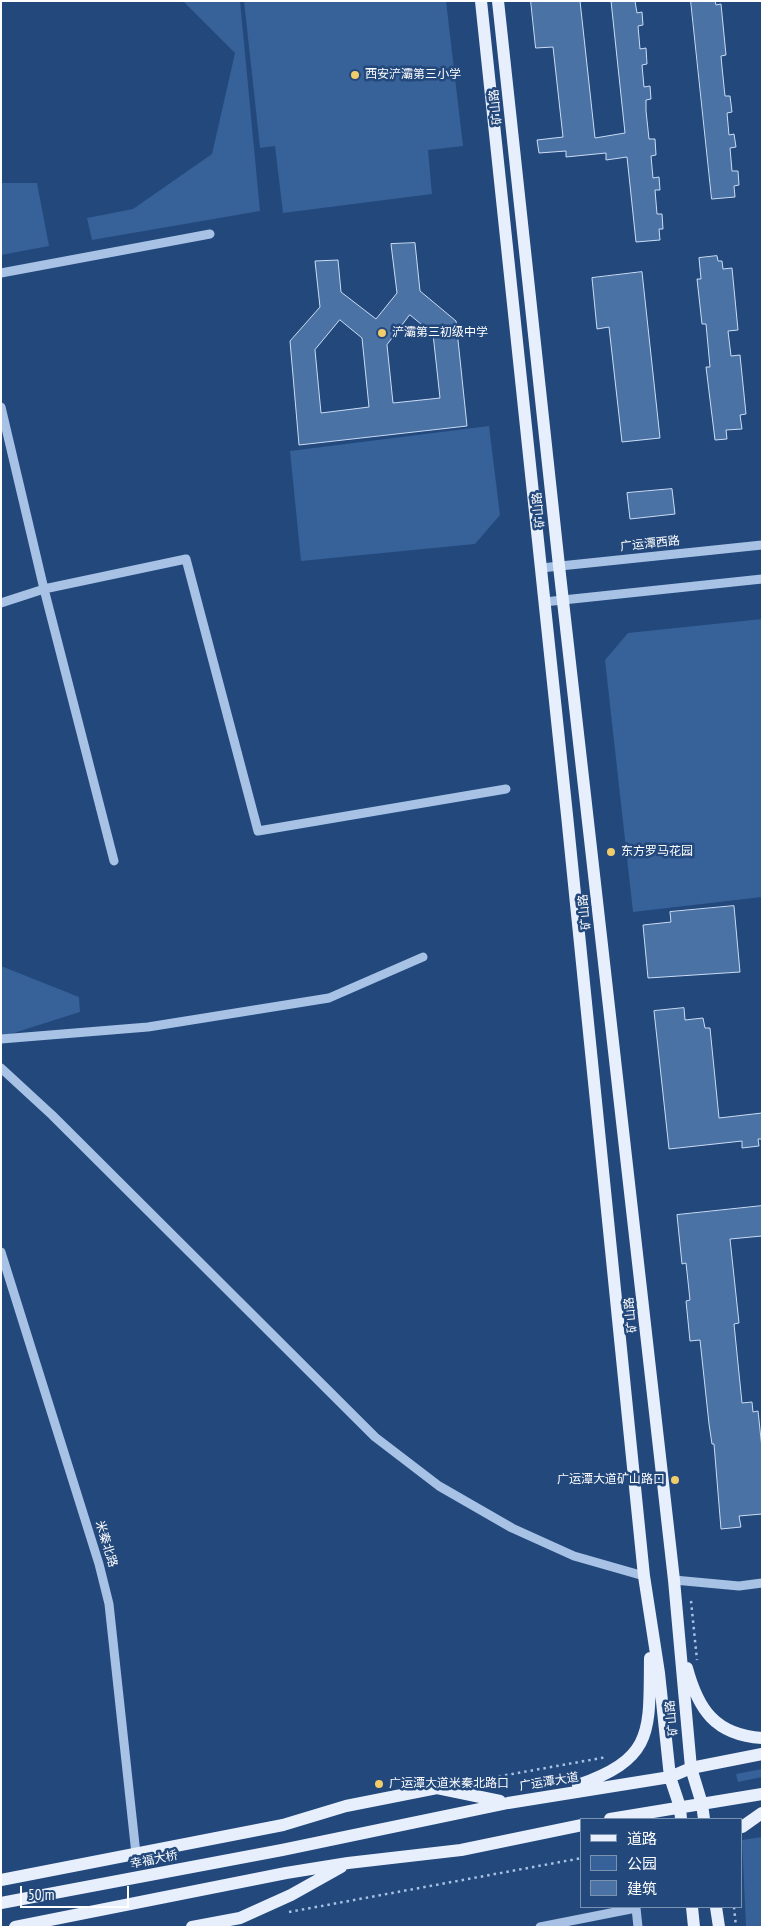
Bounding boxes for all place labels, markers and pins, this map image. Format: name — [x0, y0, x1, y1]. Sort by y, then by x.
place label: 西安浐灞第三小学 — [365, 68, 461, 82]
marker: 西安浐灞第三小学 — [349, 69, 361, 81]
place label: 浐灞第三初级中学 — [392, 326, 488, 340]
marker: 浐灞第三初级中学 — [376, 327, 388, 339]
place label: 东方罗马花园 — [621, 845, 693, 859]
marker: 东方罗马花园 — [605, 846, 617, 858]
place label: 广运潭大道矿山路口 — [557, 1473, 665, 1487]
marker: 广运潭大道矿山路口 — [669, 1474, 681, 1486]
place label: 广运潭大道米秦北路口 — [389, 1777, 509, 1791]
marker: 广运潭大道米秦北路口 — [373, 1778, 385, 1790]

